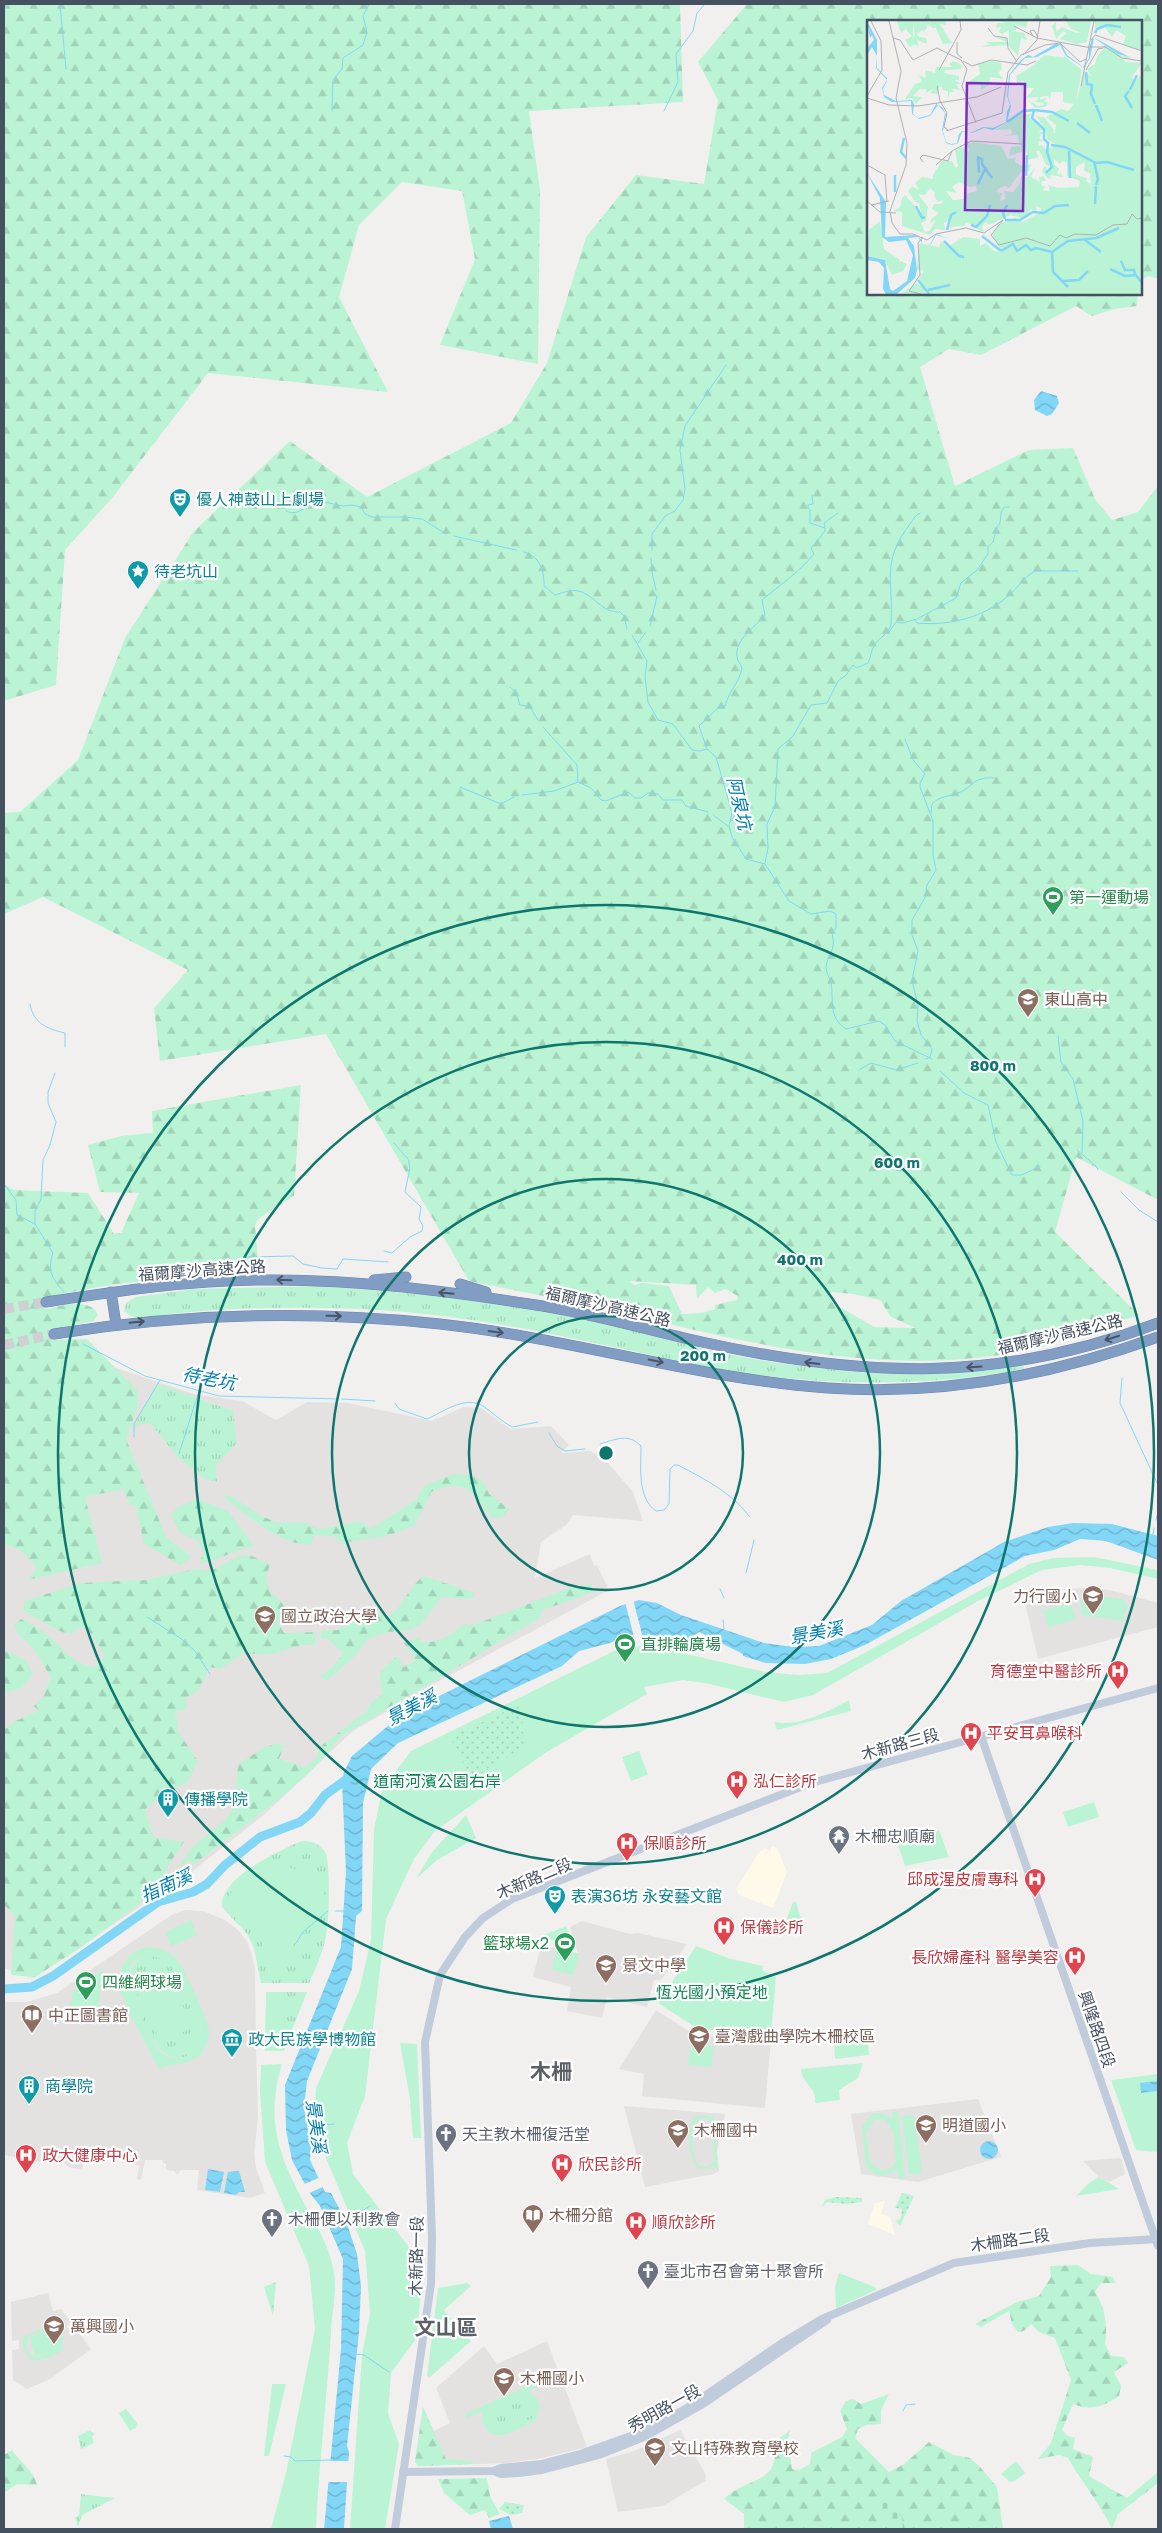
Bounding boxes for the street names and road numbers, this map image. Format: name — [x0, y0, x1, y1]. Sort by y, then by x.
street label: 福爾摩沙高速公路 — [137, 1256, 267, 1284]
street label: 福爾摩沙高速公路 — [543, 1282, 673, 1330]
street label: 福爾摩沙高速公路 — [995, 1310, 1125, 1358]
street label: 木新路三段 — [859, 1724, 941, 1764]
street label: 木新路二段 — [493, 1853, 575, 1903]
street label: 興隆路四段 — [1075, 1988, 1119, 2070]
street label: 木新路一段 — [405, 2216, 427, 2296]
street label: 木柵路二段 — [969, 2225, 1051, 2255]
street label: 秀明路一段 — [624, 2380, 704, 2436]

